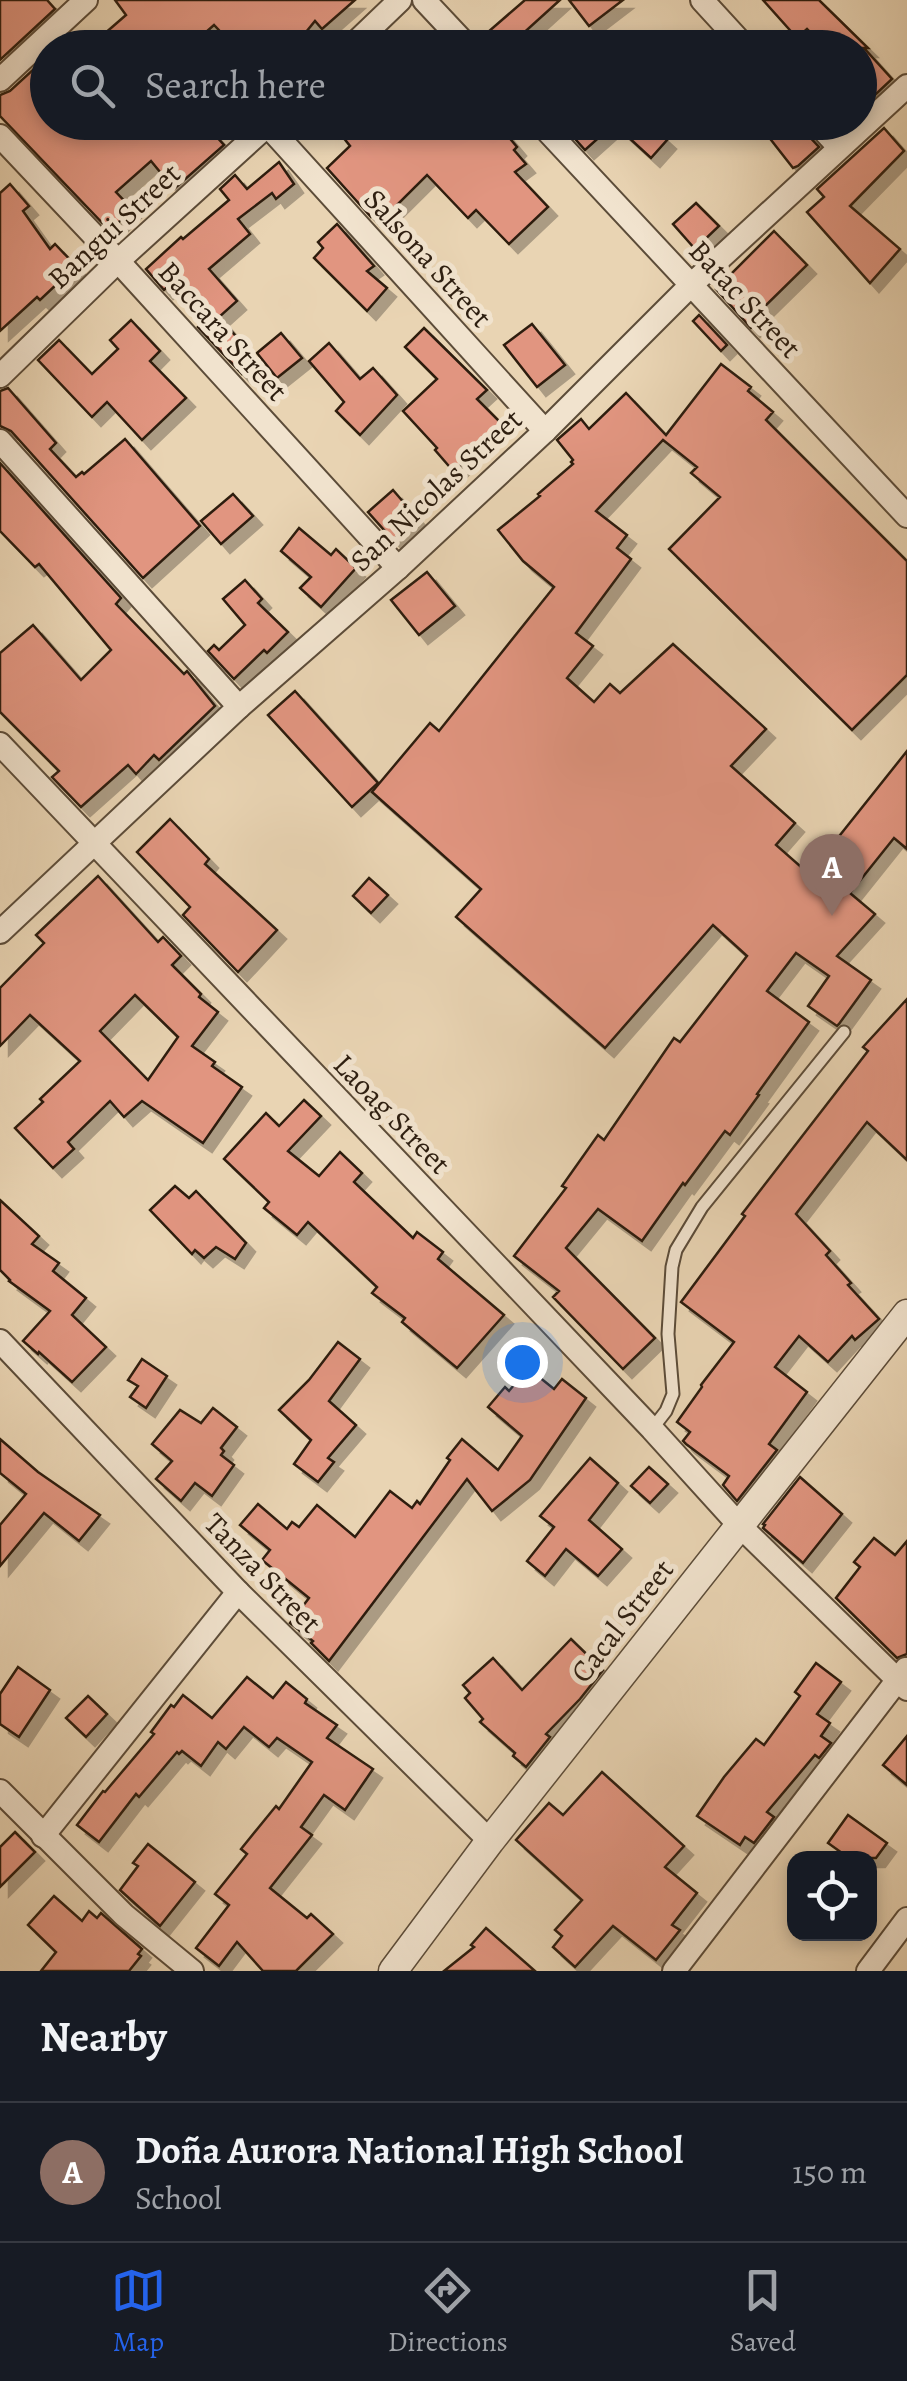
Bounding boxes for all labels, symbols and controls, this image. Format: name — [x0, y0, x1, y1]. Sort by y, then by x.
search box — [30, 30, 877, 140]
icon: search — [65, 58, 120, 113]
text: Search here — [145, 59, 326, 111]
street label: Bangui Street — [39, 154, 189, 298]
street label: Salsona Street — [355, 180, 501, 336]
street label: Batac Street — [680, 231, 810, 367]
street label: Baccara Street — [149, 252, 297, 410]
street label: San Nicolas Street — [341, 400, 531, 580]
pin: A — [800, 834, 864, 916]
street label: Laoag Street — [325, 1045, 460, 1183]
your location — [497, 1337, 548, 1388]
street label: Tanza Street — [196, 1504, 331, 1642]
street label: Cacal Street — [561, 1551, 683, 1691]
map controls — [787, 1851, 877, 1941]
button: locate — [787, 1851, 877, 1941]
text: Nearby — [40, 2008, 167, 2065]
text: Doña Aurora National High School — [135, 2124, 683, 2176]
text: A — [62, 2150, 83, 2194]
text: 150 m — [792, 2150, 867, 2194]
text: School — [135, 2176, 222, 2220]
tab: Map — [111, 2263, 166, 2361]
tab: Directions — [388, 2263, 508, 2361]
tab: Saved — [730, 2263, 796, 2361]

